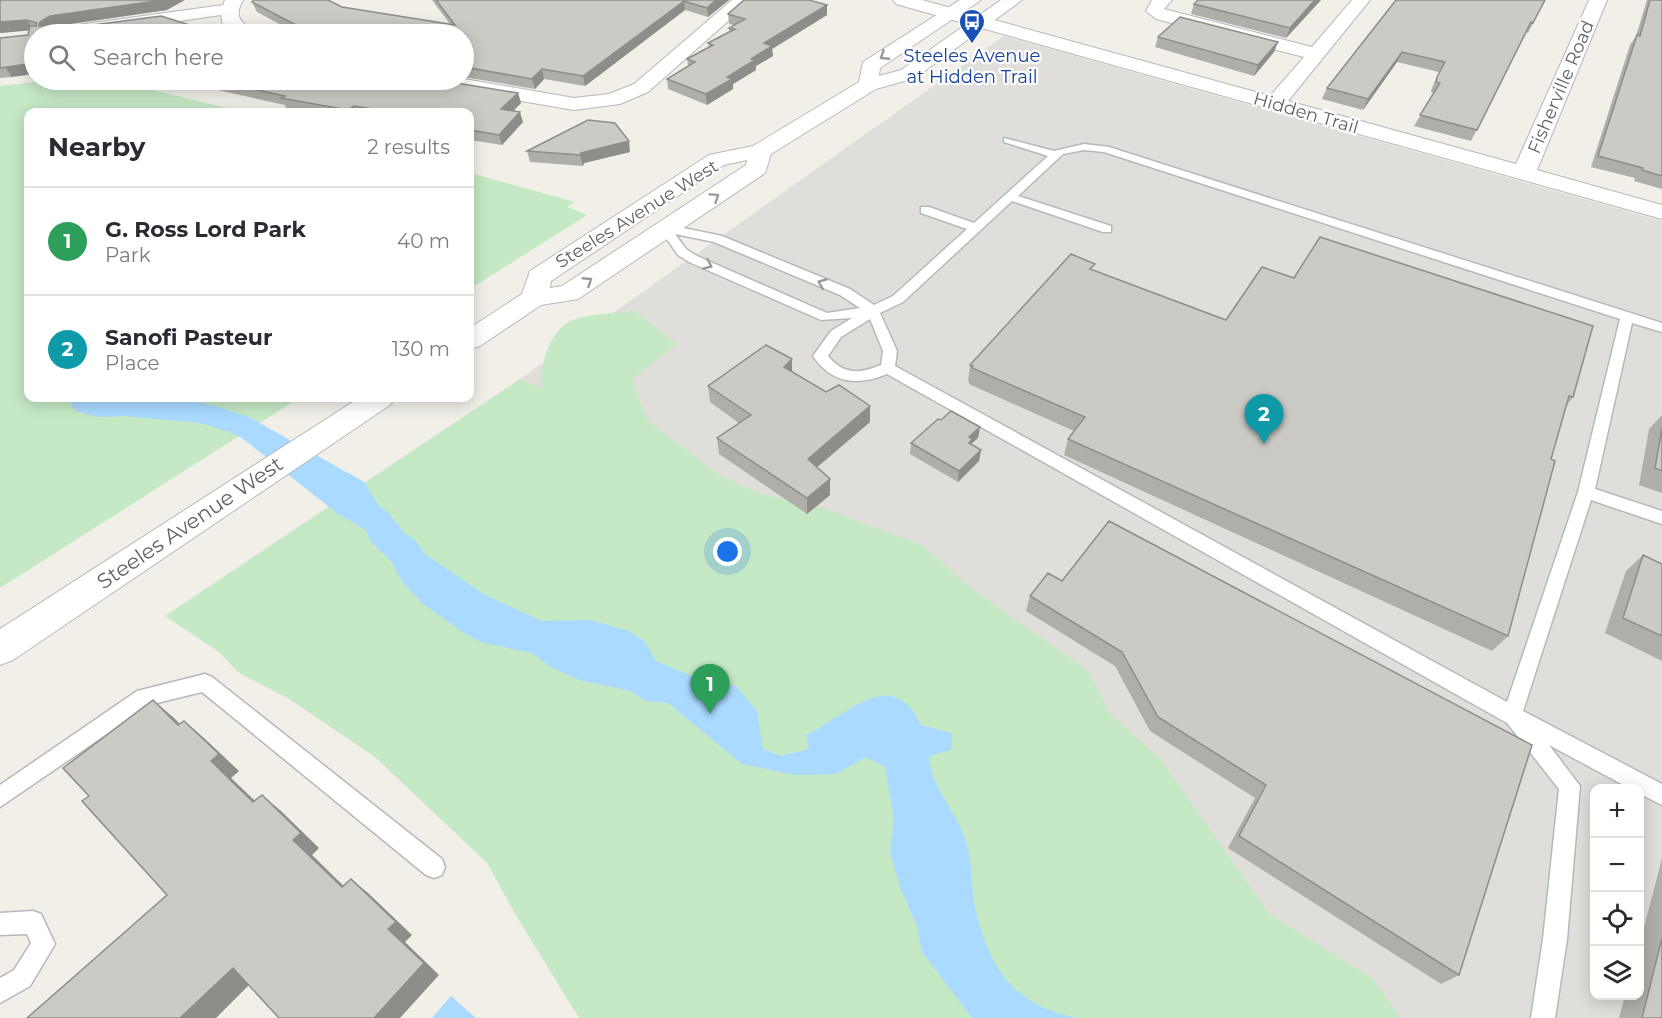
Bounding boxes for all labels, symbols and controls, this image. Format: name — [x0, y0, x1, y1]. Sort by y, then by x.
bus stop icon: Steeles Avenue at Hidden Trail — [957, 7, 987, 45]
street label: Fisherville Road — [1523, 17, 1599, 157]
search box — [24, 24, 474, 90]
icon: search — [45, 41, 78, 74]
text: Search here — [93, 44, 224, 71]
place label: Steeles Avenue at Hidden Trail — [904, 45, 1041, 88]
one-way arrow — [880, 49, 891, 60]
street label: Hidden Trail — [1251, 87, 1361, 139]
text: Nearby — [48, 131, 145, 163]
text: 2 results — [367, 135, 450, 159]
street label: Steeles Avenue West — [552, 155, 722, 273]
one-way arrow — [708, 193, 719, 204]
text: G. Ross Lord Park — [105, 216, 306, 243]
text: 1 — [64, 229, 71, 253]
text: 40 m — [397, 229, 450, 253]
text: Park — [105, 243, 151, 267]
one-way arrow — [701, 258, 712, 270]
one-way arrow — [581, 277, 592, 288]
one-way arrow — [817, 278, 828, 290]
text: Sanofi Pasteur — [105, 324, 272, 351]
text: 2 — [62, 337, 73, 361]
text: 130 m — [392, 337, 450, 361]
text: Place — [105, 351, 160, 375]
pin: 2 — [1244, 394, 1284, 444]
street label: Steeles Avenue West — [92, 451, 287, 594]
your location — [713, 537, 742, 566]
pin: 1 — [690, 664, 730, 714]
map controls — [1590, 784, 1644, 1000]
button: + — [1590, 784, 1644, 838]
button: − — [1590, 838, 1644, 892]
button: locate — [1590, 892, 1644, 946]
button: layers — [1590, 946, 1644, 1000]

